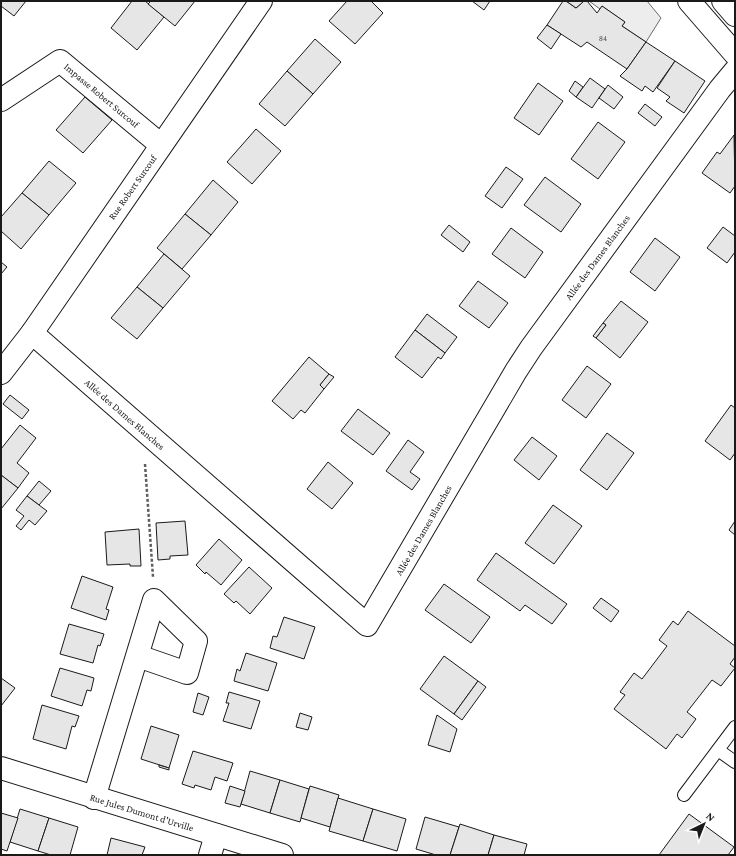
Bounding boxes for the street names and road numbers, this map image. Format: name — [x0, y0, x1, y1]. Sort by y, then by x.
street label: Impasse Robert Surcouf — [62, 61, 142, 131]
street label: Rue Robert Surcouf — [106, 152, 159, 222]
street label: Allée des Dames Blanches — [563, 213, 632, 302]
street label: Allée des Dames Blanches — [82, 377, 167, 452]
street label: Allée des Dames Blanches — [393, 483, 454, 577]
street label: Rue Jules Dumont d'Urville — [89, 791, 196, 834]

